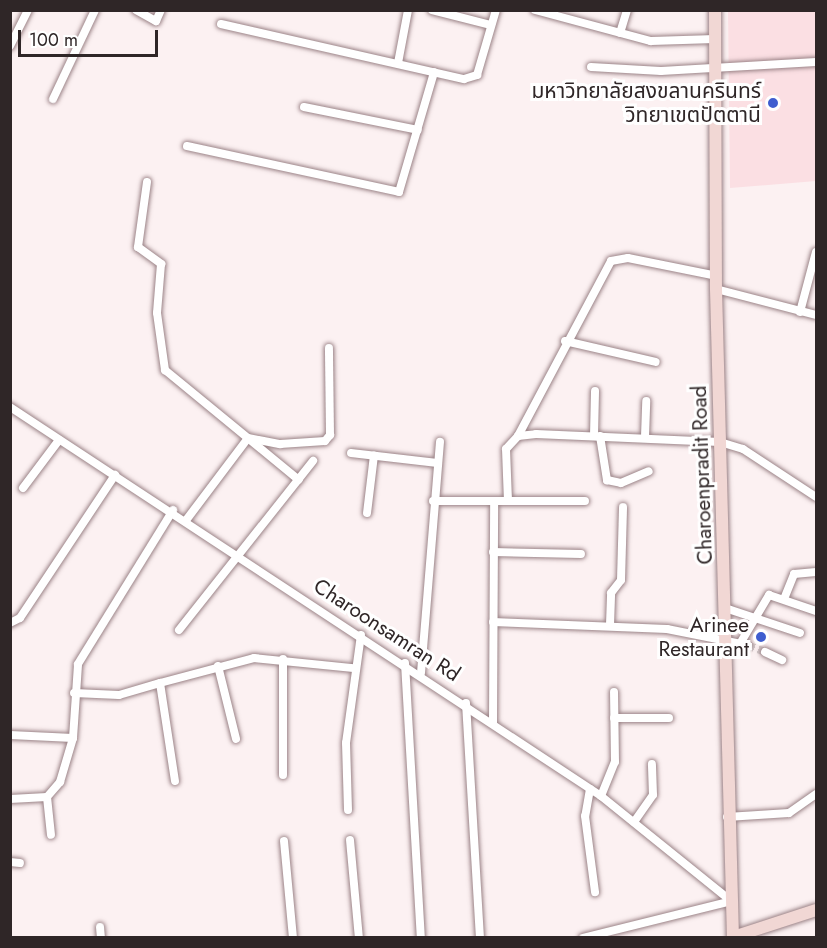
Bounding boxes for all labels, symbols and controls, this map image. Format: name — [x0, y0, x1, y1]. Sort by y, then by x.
scale bar — [21, 18, 160, 56]
text: 100 m — [29, 27, 78, 53]
place label: มหาวิทยาลัยสงขลานครินทร์ วิทยาเขตปัตตานี — [531, 78, 761, 128]
marker: มหาวิทยาลัยสงขลานครินทร์ วิทยาเขตปัตตานี — [766, 96, 780, 110]
street label: Charoenpradit Road — [686, 385, 718, 565]
street label: Charoonsamran Rd — [309, 573, 465, 687]
place label: Arinee Restaurant — [658, 612, 749, 662]
marker: Arinee Restaurant — [754, 630, 768, 644]

